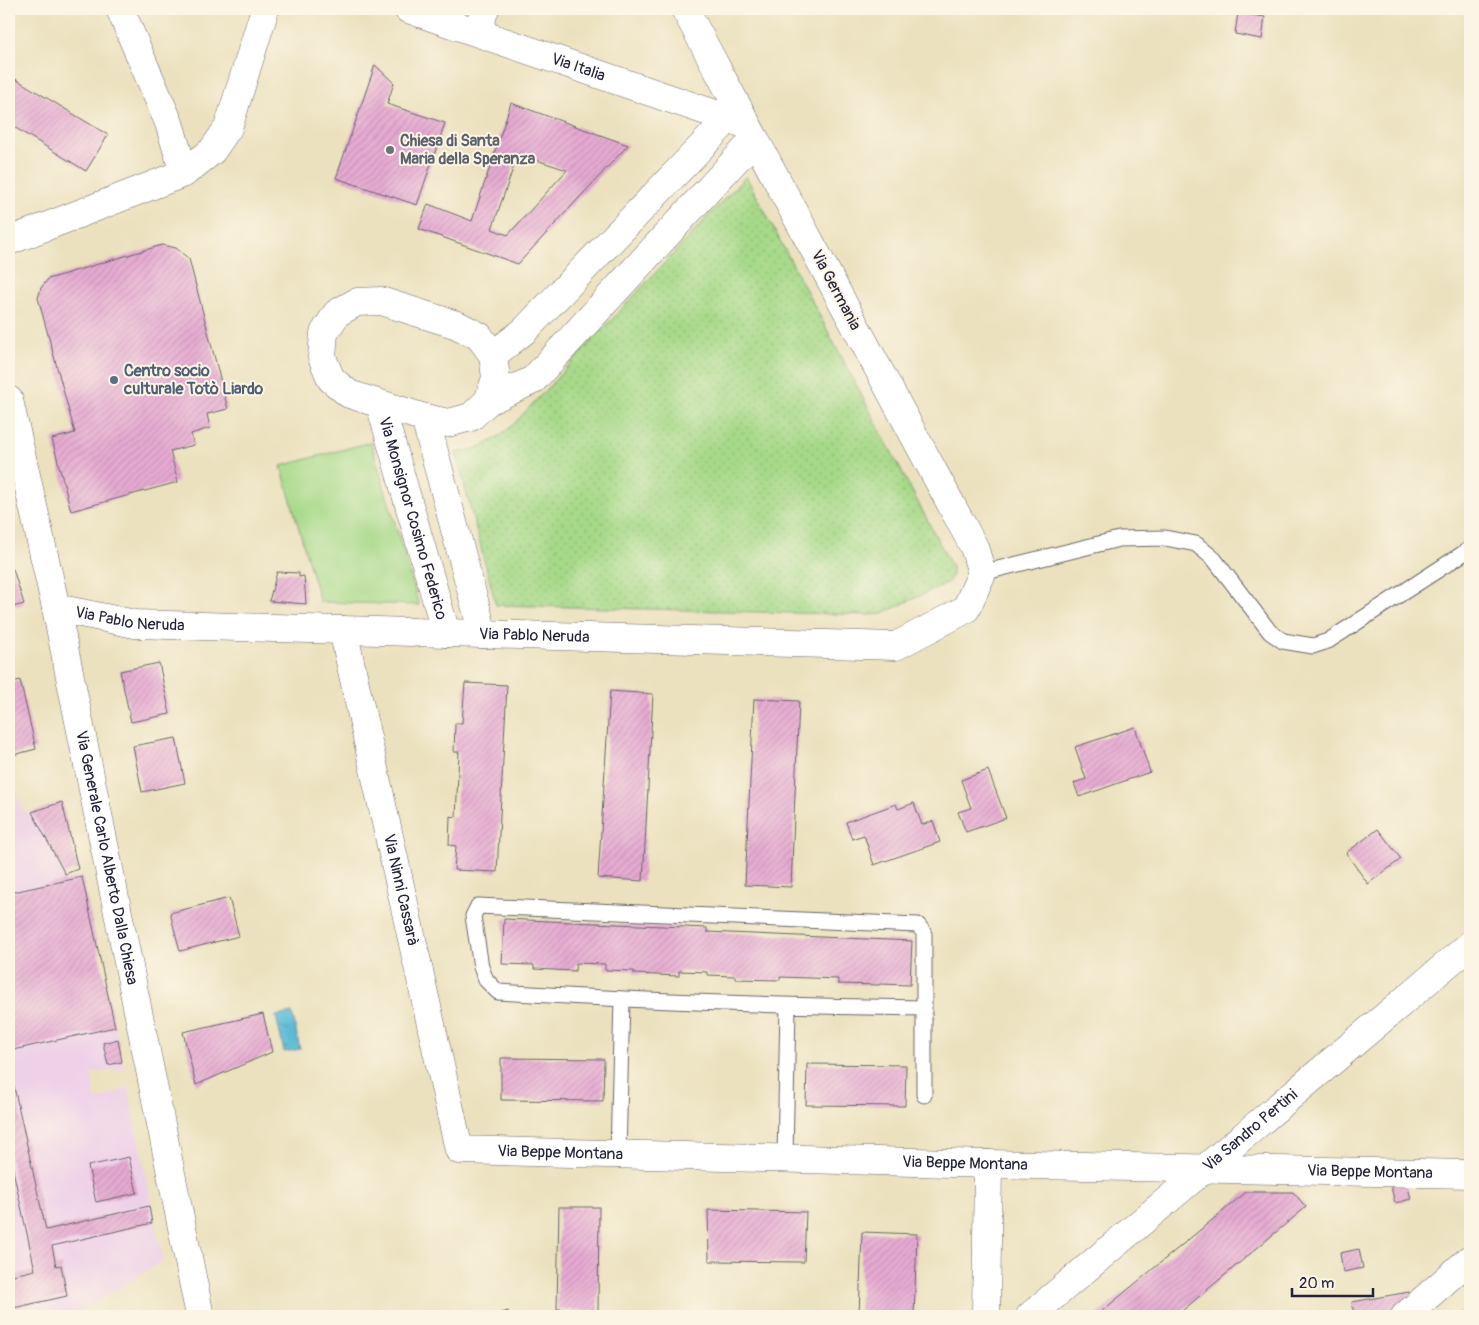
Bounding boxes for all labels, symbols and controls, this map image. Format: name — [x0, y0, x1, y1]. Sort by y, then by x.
street label: Via Italia — [549, 49, 608, 86]
place label: Chiesa di Santa Maria della Speranza — [400, 131, 536, 169]
marker: Chiesa di Santa Maria della Speranza — [384, 144, 396, 156]
street label: Via Germania — [806, 246, 866, 334]
place label: Centro socio culturale Totò Liardo — [123, 361, 263, 399]
marker: Centro socio culturale Totò Liardo — [108, 374, 120, 386]
street label: Via Monsignor Cosimo Federico — [374, 415, 452, 622]
street label: Via Pablo Neruda — [73, 602, 185, 635]
street label: Via Pablo Neruda — [479, 624, 590, 647]
street label: Via Generale Carlo Alberto Dalla Chiesa — [71, 729, 142, 987]
street label: Via Ninni Cassarà — [379, 832, 423, 947]
street label: Via Sandro Pertini — [1199, 1085, 1302, 1176]
street label: Via Beppe Montana — [497, 1141, 623, 1164]
street label: Via Beppe Montana — [902, 1152, 1028, 1175]
street label: Via Beppe Montana — [1307, 1161, 1433, 1183]
scale bar — [1292, 1265, 1373, 1297]
text: 20 m — [1299, 1274, 1334, 1293]

